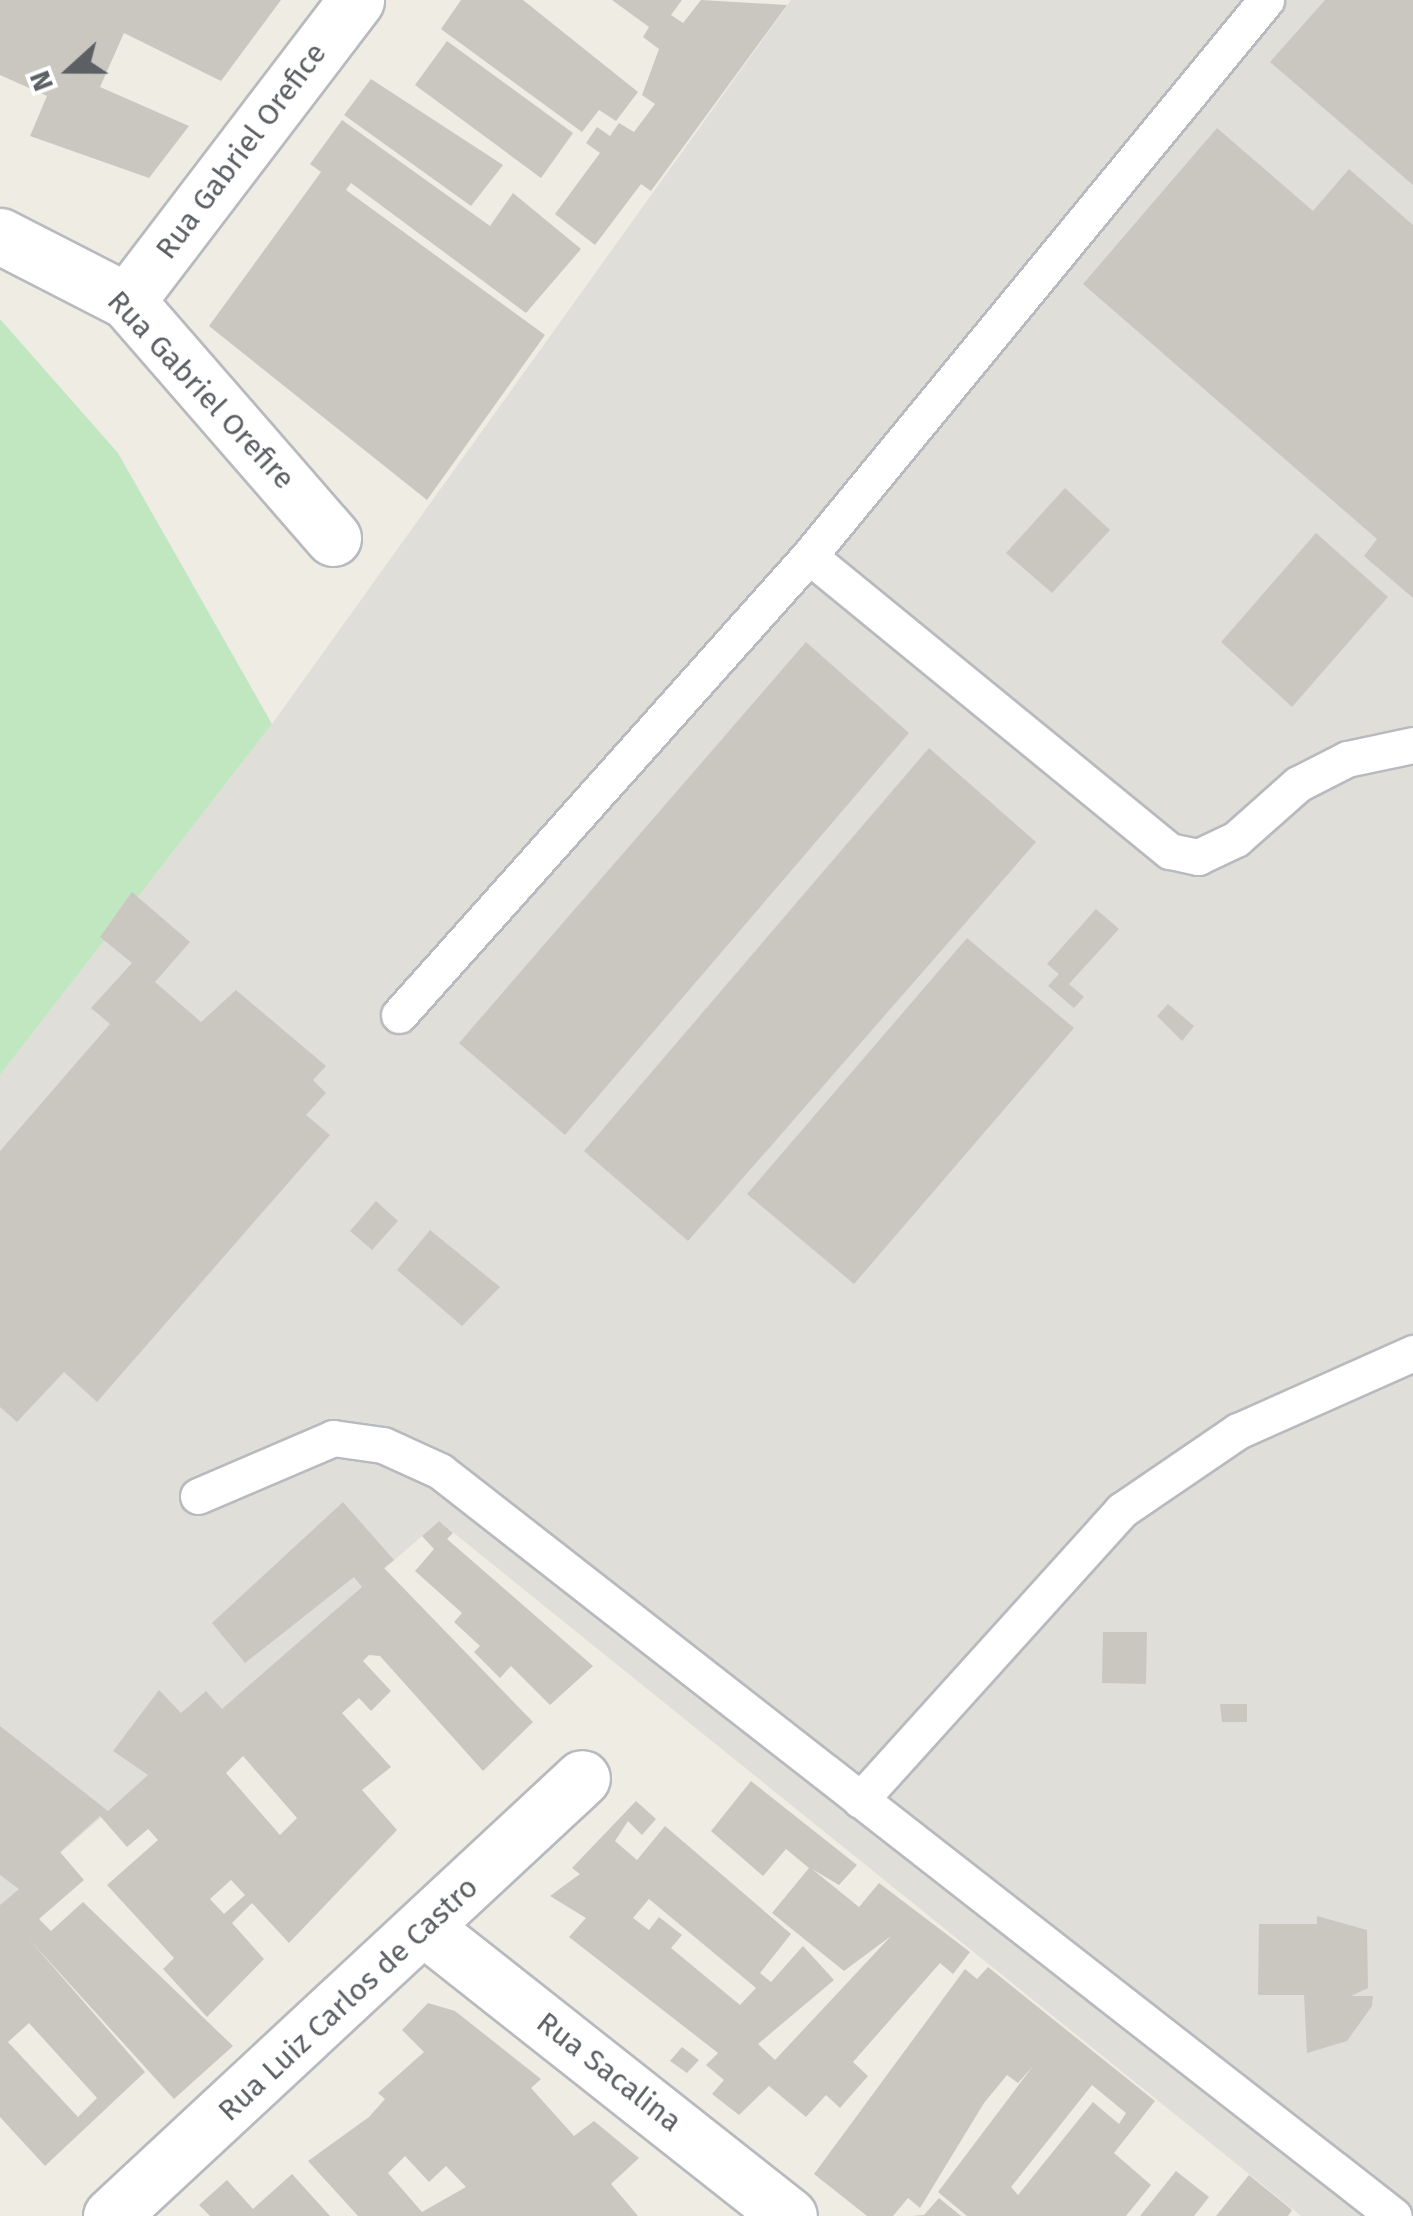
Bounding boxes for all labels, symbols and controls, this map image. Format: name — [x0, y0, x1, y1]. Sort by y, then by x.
north arrow — [20, 20, 120, 120]
street label: Rua Gabriel Orefice — [148, 36, 334, 266]
text: N — [23, 66, 60, 96]
street label: Rua Gabriel Orefire — [100, 283, 302, 497]
street label: Rua Luiz Carlos de Castro — [211, 1869, 485, 2129]
street label: Rua Sacalina — [529, 2004, 689, 2140]

